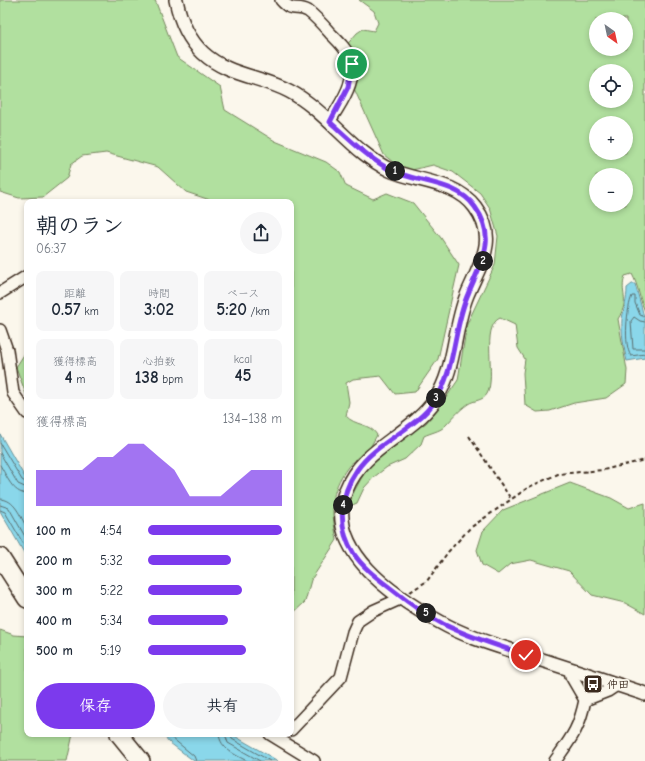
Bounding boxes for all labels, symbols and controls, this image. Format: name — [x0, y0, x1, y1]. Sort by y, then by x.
north arrow — [589, 12, 633, 56]
map controls — [589, 12, 633, 212]
pin — [335, 47, 369, 81]
icon: arrive — [341, 53, 363, 75]
button: locate — [589, 64, 633, 108]
button: + — [589, 116, 633, 160]
pin: 1 — [385, 161, 405, 181]
text: 1 — [393, 164, 397, 177]
button: − — [589, 168, 633, 212]
button: share — [240, 212, 282, 254]
text: 朝のラン — [36, 213, 124, 239]
text: 06:37 — [36, 241, 66, 256]
pin: 2 — [473, 251, 493, 271]
text: 2 — [480, 254, 486, 267]
text: 距離 — [64, 287, 86, 300]
text: 時間 — [148, 287, 170, 300]
text: ペース — [227, 287, 259, 300]
text: 0.57 — [51, 300, 81, 319]
text: 3:02 — [144, 300, 174, 319]
text: 5:20 — [216, 300, 247, 319]
text: km — [81, 305, 99, 318]
text: /km — [247, 305, 270, 318]
text: kcal — [234, 353, 252, 366]
text: 獲得標高 — [53, 355, 97, 368]
text: 心拍数 — [143, 355, 176, 368]
text: 45 — [235, 366, 252, 385]
text: 4 — [65, 368, 73, 387]
text: 138 — [135, 368, 159, 387]
text: m — [73, 373, 85, 386]
text: bpm — [159, 373, 183, 386]
pin: 3 — [426, 388, 446, 408]
text: 3 — [433, 391, 439, 404]
text: 134–138 m — [223, 411, 282, 426]
text: 獲得標高 — [36, 414, 88, 429]
pin: 4 — [333, 495, 353, 515]
text: 4 — [340, 498, 346, 511]
text: 100 m — [36, 523, 71, 538]
text: 4:54 — [100, 523, 122, 538]
text: 200 m — [36, 553, 72, 568]
text: 5:32 — [100, 553, 123, 568]
text: 300 m — [36, 583, 72, 598]
text: 5:22 — [100, 583, 123, 598]
pin: 5 — [416, 603, 436, 623]
text: 5 — [423, 606, 429, 619]
text: 400 m — [36, 613, 72, 628]
text: 5:34 — [100, 613, 122, 628]
pin — [509, 638, 543, 672]
text: 500 m — [36, 643, 73, 658]
text: 5:19 — [100, 643, 121, 658]
icon: check — [515, 644, 537, 666]
bus stop icon: 仲田 — [582, 673, 604, 695]
place label: 仲田 — [607, 678, 629, 691]
button: 保存 — [36, 683, 155, 729]
button: 共有 — [163, 683, 282, 729]

